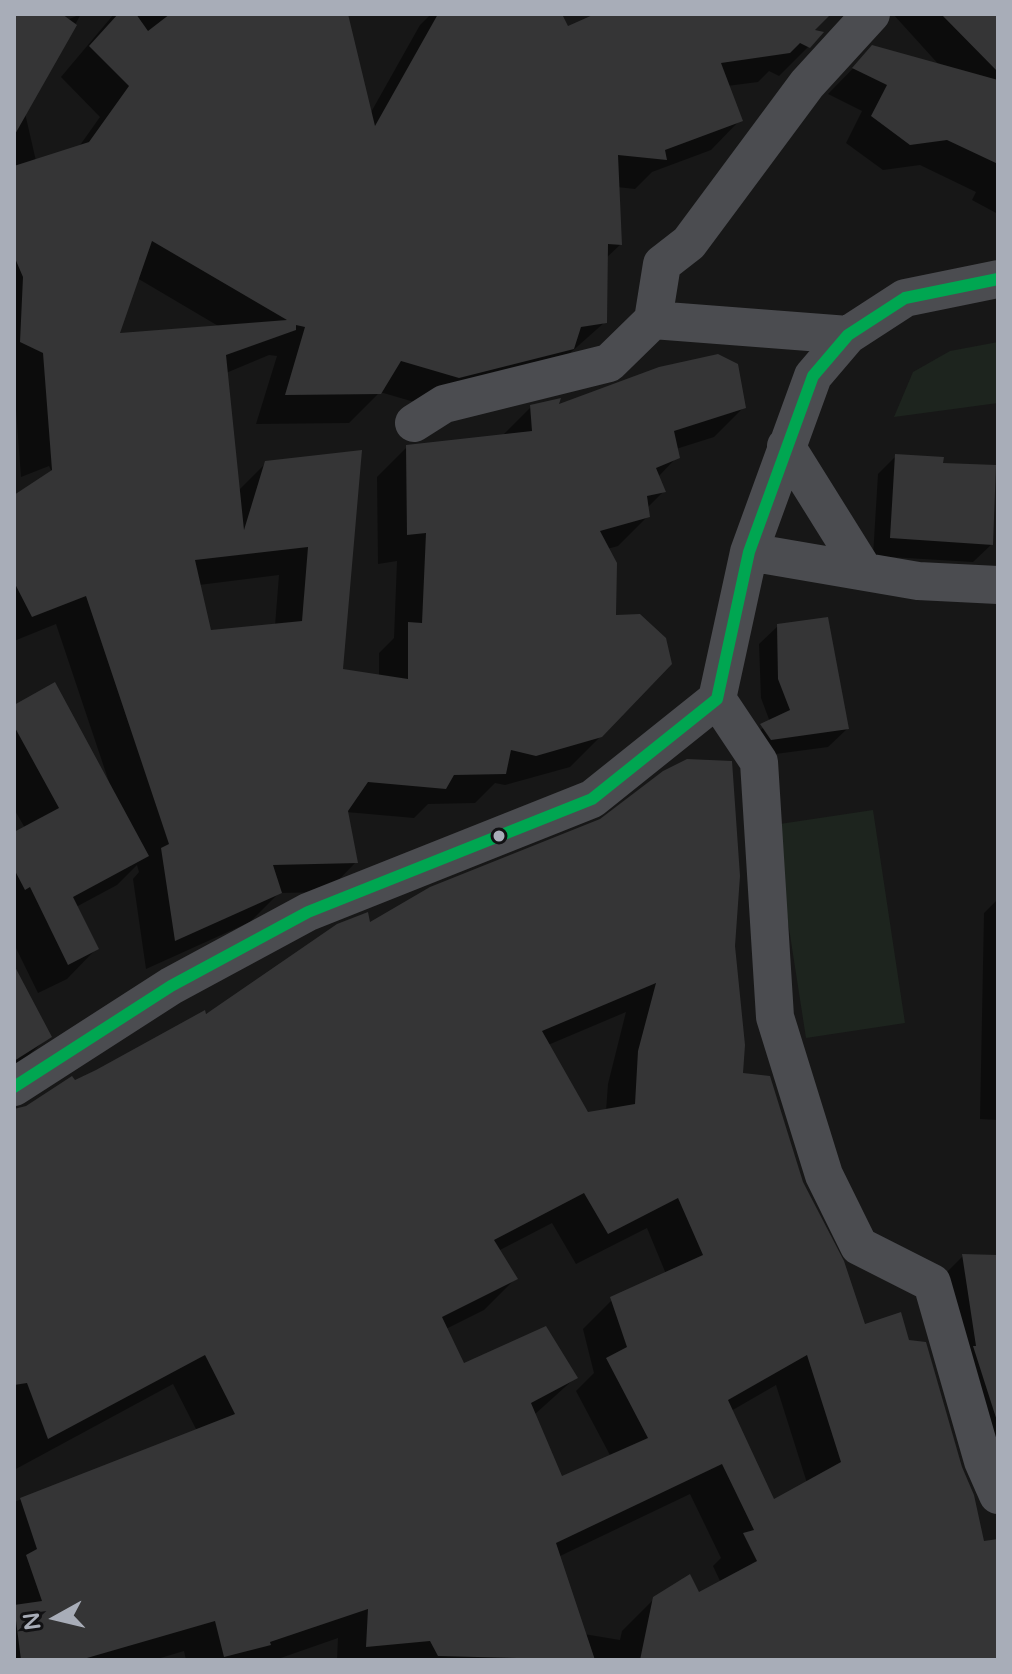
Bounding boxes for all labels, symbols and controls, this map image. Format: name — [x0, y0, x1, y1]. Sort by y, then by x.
unlabelled marker — [491, 828, 507, 844]
north arrow — [16, 1578, 96, 1658]
text: N — [18, 1611, 46, 1632]

